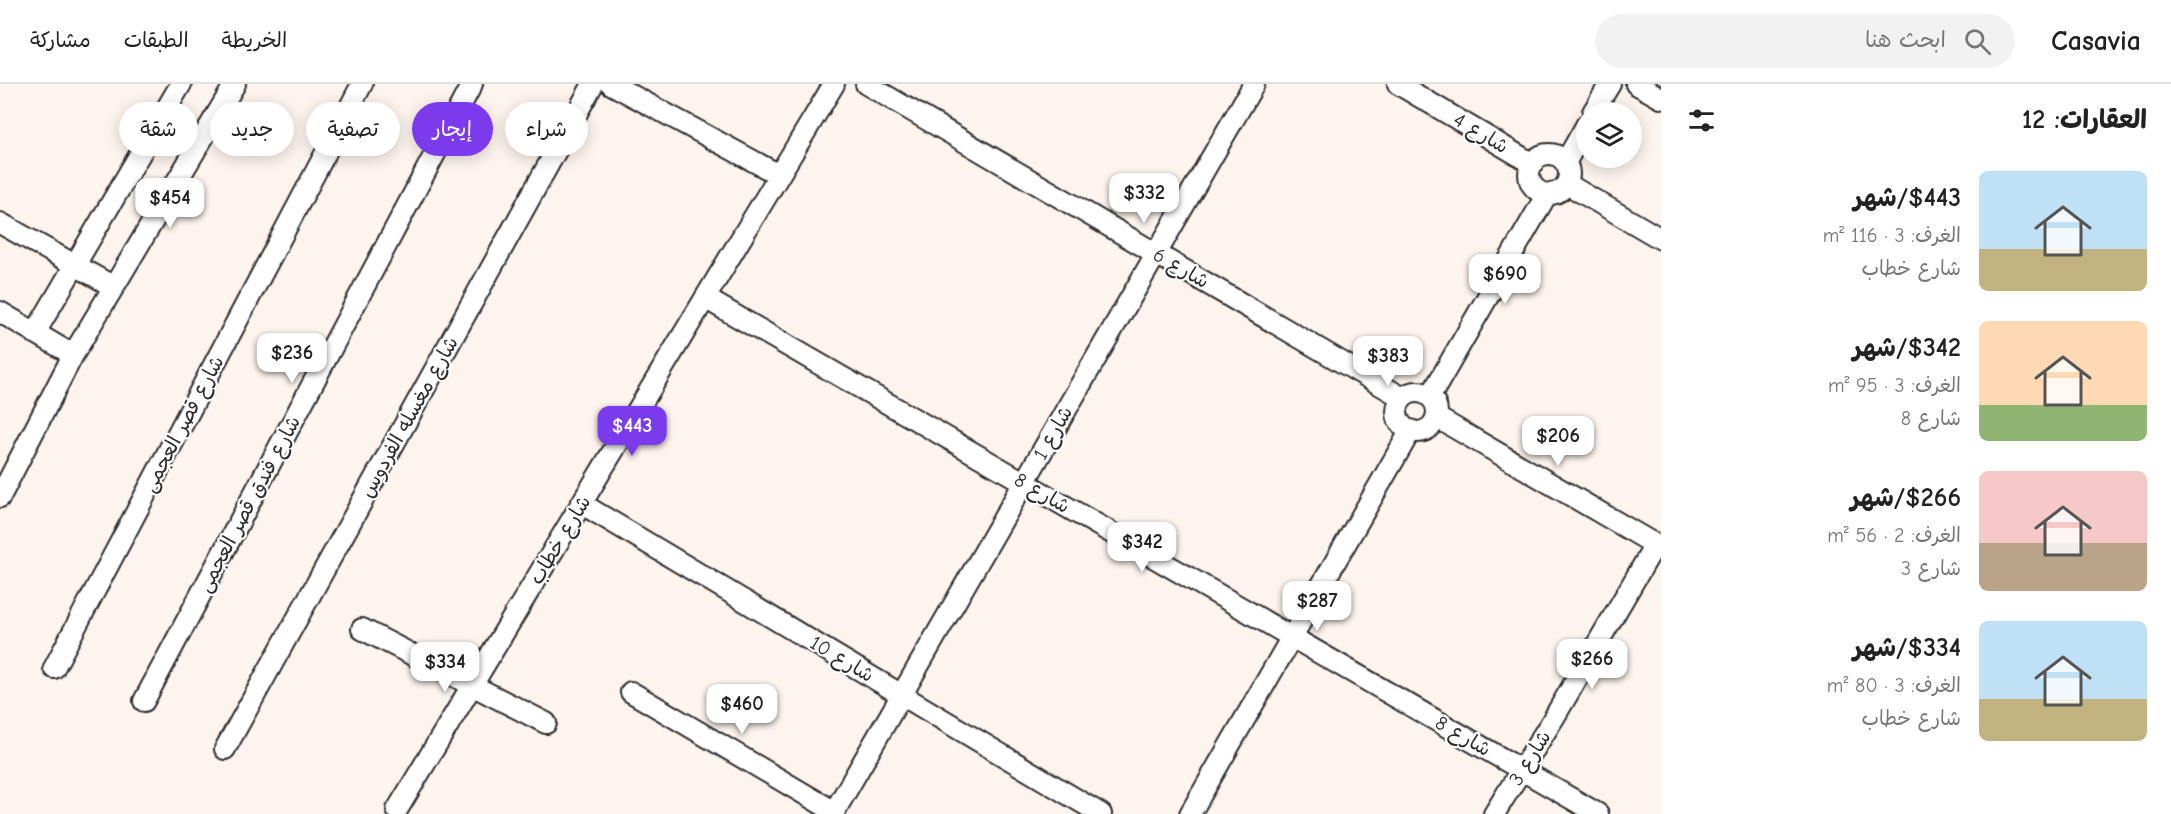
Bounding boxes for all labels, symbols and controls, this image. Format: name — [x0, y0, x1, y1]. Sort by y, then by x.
search box — [1595, 14, 2015, 68]
icon: search — [1961, 25, 1994, 58]
text: Casavia — [2051, 25, 2141, 57]
text: ابحث هنا — [1865, 27, 1946, 53]
text: مشاركة — [30, 28, 91, 52]
text: الطبقات — [124, 28, 189, 52]
text: الخريطة — [222, 28, 287, 52]
chip: شقة — [119, 102, 198, 156]
chip: جديد — [210, 102, 294, 156]
chip: تصفية — [306, 102, 400, 156]
chip: إيجار — [412, 102, 493, 156]
chip: شراء — [505, 102, 588, 156]
map controls — [1576, 102, 1642, 168]
button: layers — [1576, 102, 1642, 168]
icon: filters — [1685, 104, 1718, 137]
text: العقارات: 12 — [2022, 105, 2147, 135]
street label: شارع 4 — [1448, 108, 1512, 160]
pin: $332 — [1108, 173, 1180, 224]
pin: $454 — [134, 178, 206, 229]
text: $332 — [1123, 181, 1165, 204]
text: $443/شهر — [1854, 183, 1961, 213]
text: $454 — [149, 186, 191, 209]
icon: home — [2027, 195, 2099, 267]
text: الغرف: 3 · 116 m² — [1823, 224, 1961, 247]
street label: شارع 6 — [1148, 243, 1213, 295]
pin: $690 — [1469, 254, 1541, 305]
text: شارع خطاب — [1861, 257, 1961, 280]
text: $690 — [1483, 262, 1527, 285]
street label: شارع مغسله الفردوس — [355, 332, 465, 502]
pin: $236 — [256, 333, 328, 384]
text: $342/شهر — [1853, 333, 1961, 363]
pin: $383 — [1352, 336, 1424, 387]
text: $236 — [271, 341, 313, 364]
text: $383 — [1367, 344, 1409, 367]
icon: home — [2027, 345, 2099, 417]
street label: شارع قصر العجمى — [137, 352, 230, 497]
text: الغرف: 3 · 95 m² — [1828, 374, 1961, 397]
street label: شارع 1 — [1029, 402, 1079, 465]
pin: $443 — [596, 406, 668, 457]
text: شارع 8 — [1901, 407, 1961, 430]
street label: شارع فندق قصر العجمى — [193, 412, 307, 597]
text: $443 — [612, 414, 652, 437]
pin: $206 — [1522, 416, 1594, 467]
text: $206 — [1536, 424, 1580, 447]
street label: شارع 8 — [1009, 468, 1074, 520]
text: $266/شهر — [1851, 483, 1961, 513]
street label: شارع خطاب — [524, 491, 597, 590]
icon: home — [2027, 495, 2099, 567]
pin: $342 — [1106, 522, 1178, 573]
text: الغرف: 2 · 56 m² — [1827, 524, 1961, 547]
text: $342 — [1121, 530, 1163, 553]
text: شارع 3 — [1901, 557, 1961, 580]
pin: $287 — [1281, 581, 1353, 632]
text: $287 — [1296, 589, 1338, 612]
street label: شارع 10 — [805, 631, 878, 689]
text: $334/شهر — [1853, 633, 1961, 663]
pin: $266 — [1556, 639, 1628, 690]
pin: $334 — [409, 642, 481, 693]
icon: home — [2027, 645, 2099, 717]
text: $266 — [1571, 647, 1613, 670]
text: $334 — [424, 650, 466, 673]
text: الغرف: 3 · 80 m² — [1827, 674, 1961, 697]
pin: $460 — [706, 684, 778, 735]
text: $460 — [720, 692, 764, 715]
text: شارع خطاب — [1861, 707, 1961, 730]
street label: شارع 8 — [1430, 711, 1495, 763]
street label: شارع 3 — [1504, 726, 1557, 791]

